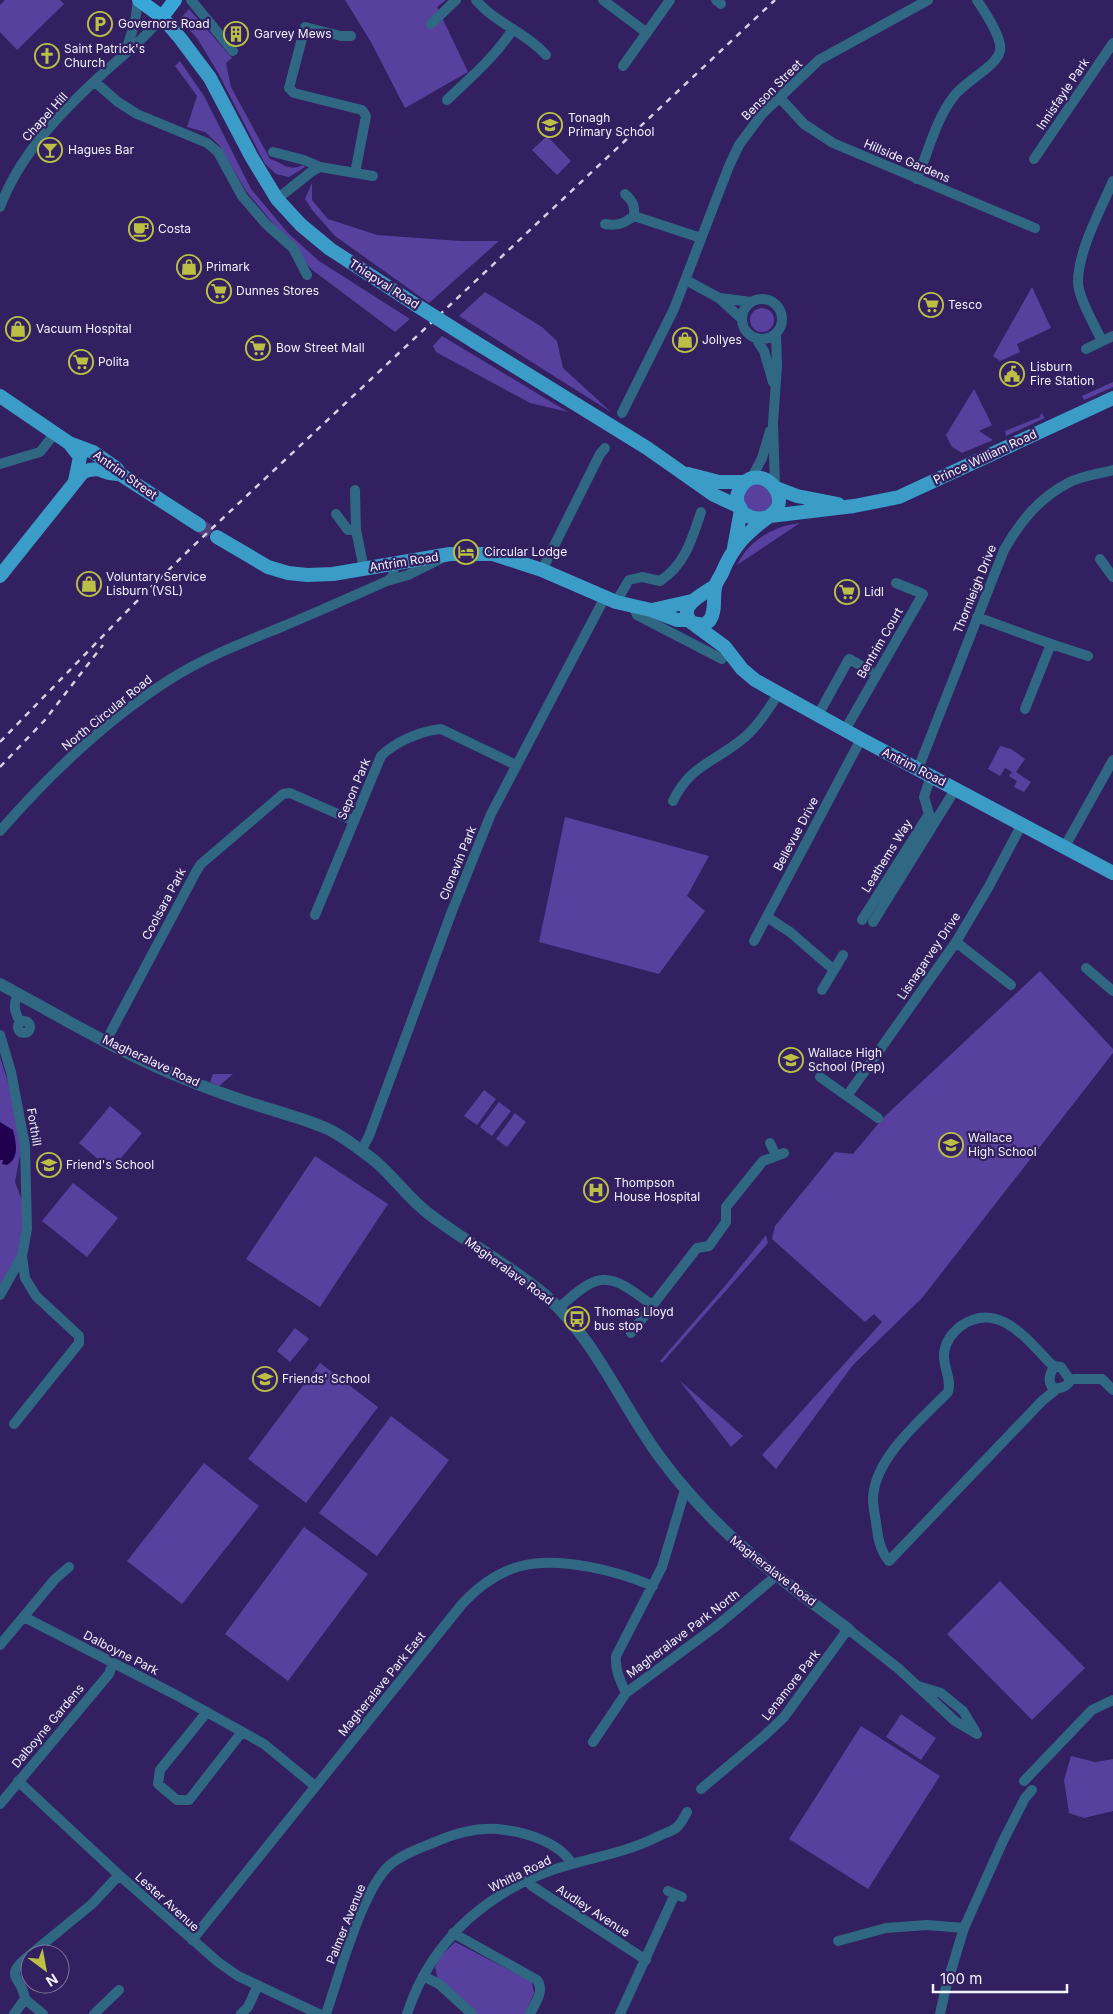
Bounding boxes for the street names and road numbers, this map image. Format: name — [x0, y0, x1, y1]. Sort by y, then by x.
street label: Innisfayle Park — [1033, 55, 1092, 132]
street label: Benson Street — [738, 56, 805, 123]
street label: Chapel Hill — [19, 89, 71, 144]
street label: Hillside Gardens — [862, 136, 953, 185]
street label: Thiepval Road — [346, 255, 422, 312]
street label: Prince William Road — [931, 426, 1039, 487]
street label: Antrim Street — [90, 447, 160, 502]
street label: Thornleigh Drive — [950, 542, 999, 635]
street label: Antrim Road — [368, 549, 440, 574]
street label: Bentrim Court — [853, 605, 906, 681]
street label: North Circular Road — [59, 672, 155, 754]
street label: Antrim Road — [880, 744, 949, 789]
street label: Sepon Park — [334, 755, 373, 822]
street label: Bellevue Drive — [770, 794, 821, 873]
street label: Leathems Way — [858, 816, 915, 895]
street label: Clonevin Park — [436, 823, 479, 902]
street label: Coolsara Park — [138, 865, 189, 942]
street label: Lisnagarvey Drive — [894, 909, 963, 1002]
street label: Magheralave Road — [100, 1031, 202, 1090]
street label: Forthill — [24, 1107, 45, 1147]
street label: Magheralave Road — [462, 1233, 556, 1308]
street label: Magheralave Road — [727, 1532, 820, 1609]
street label: Magheralave Park North — [623, 1586, 742, 1681]
street label: Dalboyne Park — [81, 1627, 162, 1678]
street label: Magheralave Park East — [335, 1628, 428, 1739]
street label: Lenamore Park — [758, 1646, 823, 1723]
street label: Dalboyne Gardens — [8, 1681, 87, 1771]
street label: Whitla Road — [486, 1852, 554, 1895]
street label: Lester Avenue — [132, 1869, 202, 1934]
street label: Audley Avenue — [554, 1881, 633, 1940]
street label: Palmer Avenue — [323, 1882, 368, 1966]

